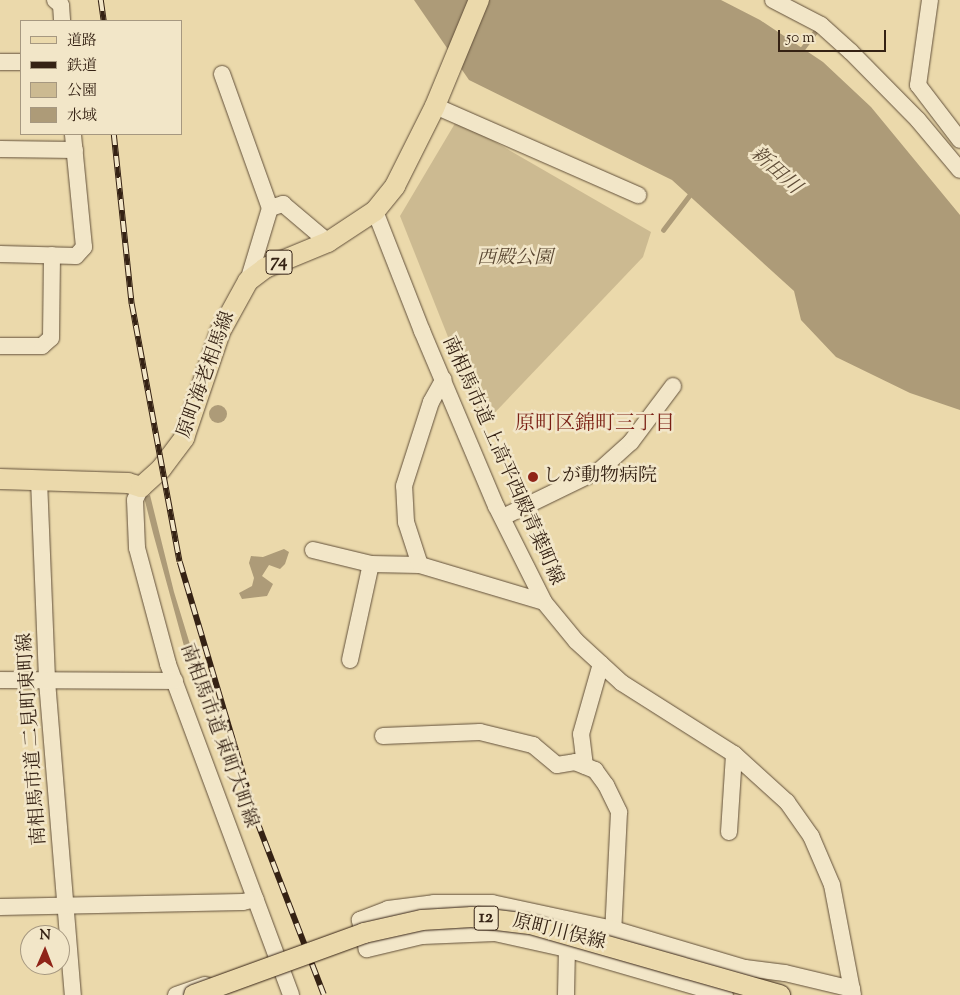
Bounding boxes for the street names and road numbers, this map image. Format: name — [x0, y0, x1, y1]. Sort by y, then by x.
road number: 74 — [265, 246, 293, 278]
street label: 原町海老相馬線 — [174, 309, 240, 441]
street label: 南相馬市道 上高平西殿青葉町線 — [437, 333, 567, 589]
street label: 南相馬市道 二見町東町線 — [14, 632, 52, 846]
street label: 南相馬市道 東町大町線 — [174, 641, 262, 831]
road number: 12 — [474, 902, 498, 934]
street label: 原町川俣線 — [510, 910, 608, 956]

